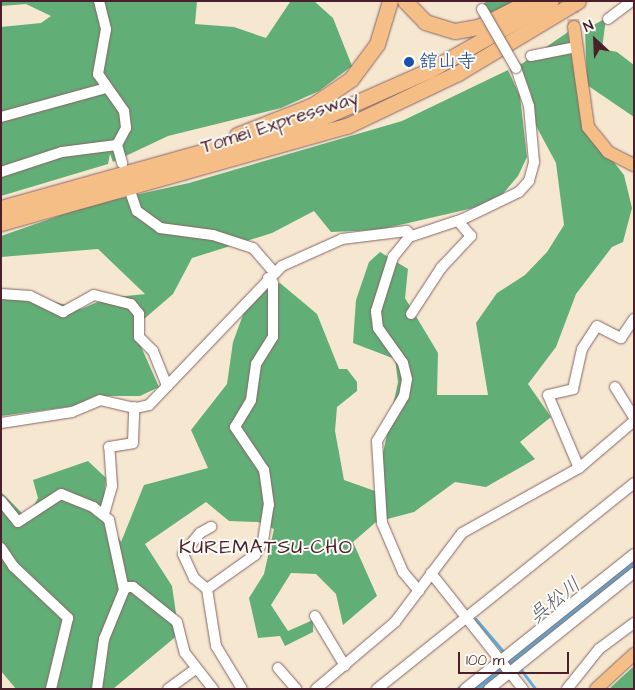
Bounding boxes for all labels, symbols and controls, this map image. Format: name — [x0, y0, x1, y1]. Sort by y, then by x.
north arrow — [570, 15, 620, 65]
text: N — [580, 15, 597, 37]
place label: 舘山寺 — [419, 51, 476, 73]
marker: 舘山寺 — [403, 56, 415, 68]
street label: Tomei Expressway — [198, 87, 362, 159]
district label: KUREMATSU-CHO — [177, 535, 355, 559]
water label: 呉松川 — [524, 573, 586, 629]
scale bar — [460, 642, 571, 674]
text: 100 m — [466, 650, 505, 671]

